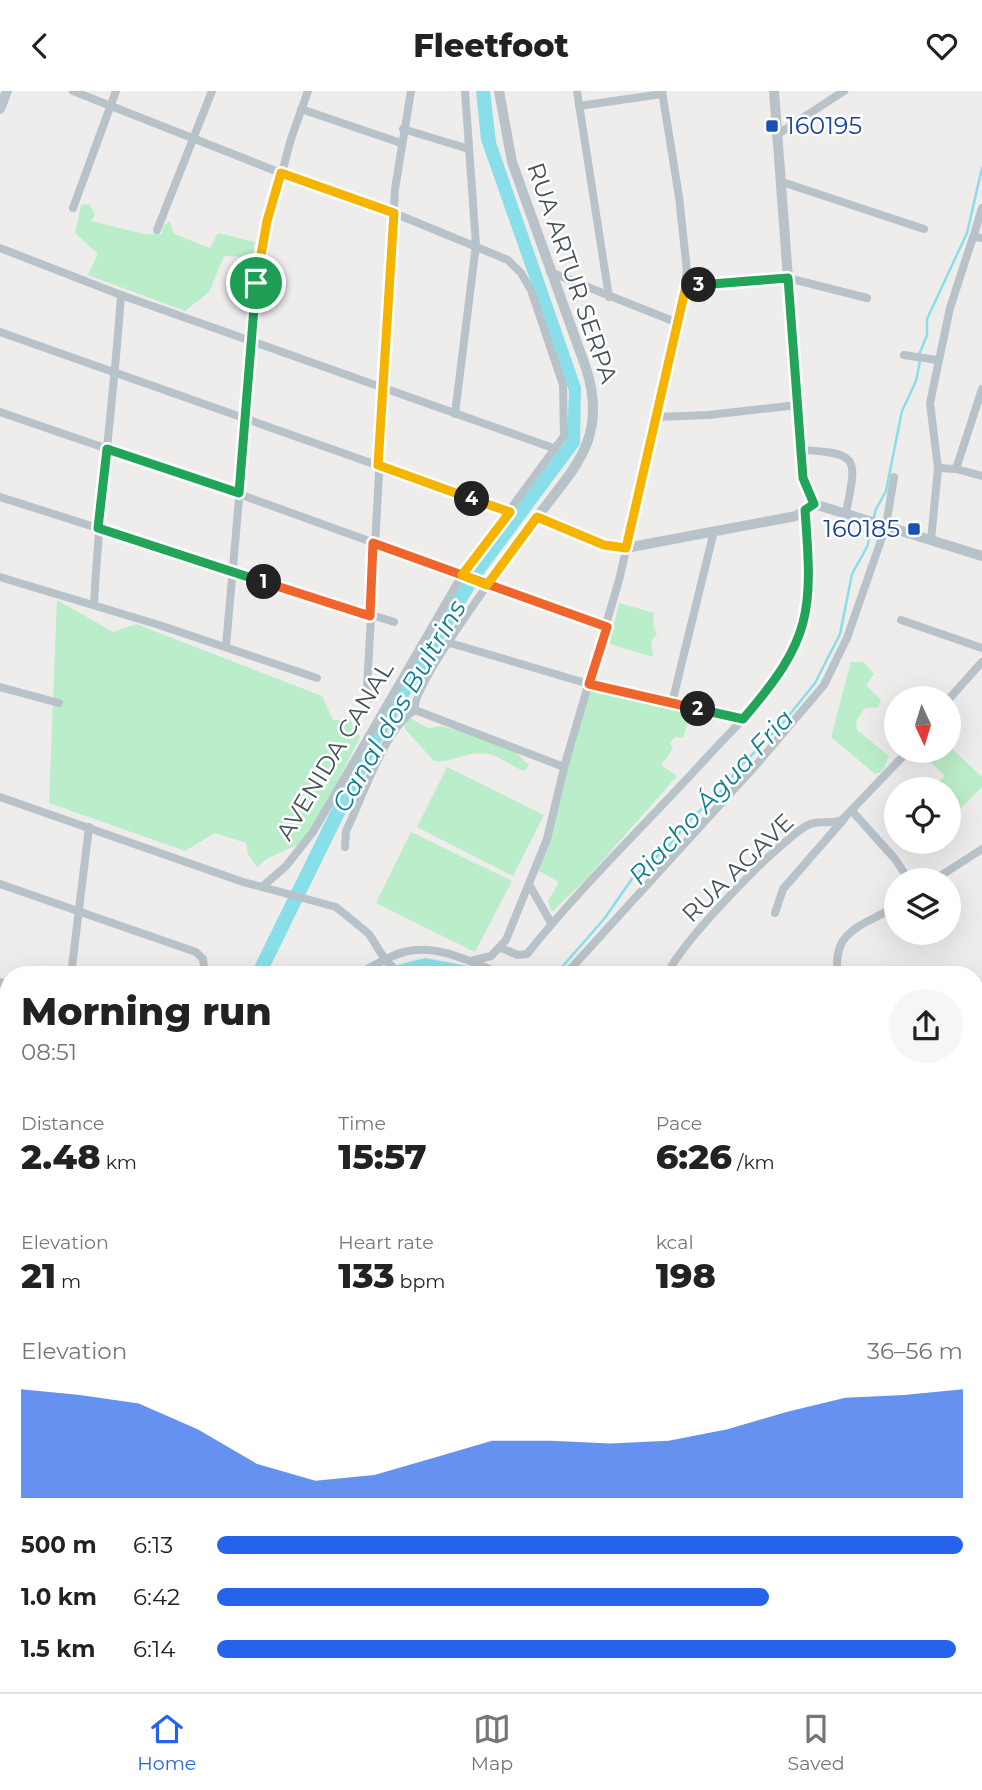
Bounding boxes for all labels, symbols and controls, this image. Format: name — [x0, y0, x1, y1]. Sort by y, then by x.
text: Fleetfoot — [413, 26, 569, 65]
icon: back — [21, 27, 59, 65]
icon: heart — [923, 27, 961, 65]
place label: 160195 — [786, 111, 862, 140]
marker: 160195 — [764, 118, 780, 134]
street label: RUA ARTUR SERPA — [521, 159, 624, 388]
pin — [226, 253, 286, 313]
icon: arrive — [237, 264, 275, 302]
pin: 3 — [682, 267, 716, 303]
text: 3 — [693, 273, 704, 296]
pin: 4 — [454, 481, 490, 517]
text: 4 — [465, 487, 478, 510]
place label: 160185 — [823, 514, 900, 543]
marker: 160185 — [906, 521, 922, 537]
pin: 1 — [246, 565, 282, 599]
text: 1 — [260, 570, 267, 593]
water label: Canal dos Bultrins — [325, 594, 473, 818]
street label: AVENIDA CANAL — [270, 656, 399, 845]
north arrow — [884, 686, 961, 763]
map controls — [884, 686, 961, 945]
pin: 2 — [680, 691, 716, 727]
text: 2 — [692, 697, 703, 720]
water label: Riacho Água Fria — [622, 703, 800, 891]
button: locate — [884, 777, 961, 854]
street label: RUA AGAVE — [676, 807, 799, 928]
button: layers — [884, 868, 961, 945]
text: Morning run — [21, 988, 272, 1035]
button: share — [889, 989, 963, 1063]
text: 08:51 — [21, 1038, 77, 1066]
text: Distance — [21, 1112, 104, 1135]
text: Time — [338, 1112, 386, 1135]
text: Pace — [656, 1112, 702, 1135]
text: 2.48 — [21, 1135, 101, 1178]
text: 15:57 — [338, 1135, 427, 1178]
text: 6:26 — [656, 1135, 732, 1178]
text: km — [101, 1151, 137, 1174]
text: /km — [732, 1151, 775, 1174]
text: Elevation — [21, 1231, 109, 1254]
text: Heart rate — [338, 1231, 434, 1254]
text: kcal — [656, 1231, 694, 1254]
text: 21 — [21, 1254, 56, 1297]
text: 133 — [338, 1254, 395, 1297]
text: 198 — [656, 1254, 716, 1297]
text: m — [56, 1270, 81, 1293]
text: bpm — [395, 1270, 445, 1293]
text: Elevation — [21, 1337, 127, 1365]
text: 36–56 m — [867, 1337, 963, 1365]
text: 500 m — [21, 1531, 97, 1559]
text: 6:13 — [133, 1531, 173, 1559]
text: 1.0 km — [21, 1583, 97, 1611]
text: 6:42 — [133, 1583, 180, 1611]
text: 1.5 km — [21, 1635, 95, 1663]
text: 6:14 — [133, 1635, 175, 1663]
tab: Home — [137, 1710, 196, 1775]
tab: Map — [471, 1710, 513, 1775]
tab: Saved — [788, 1710, 845, 1775]

